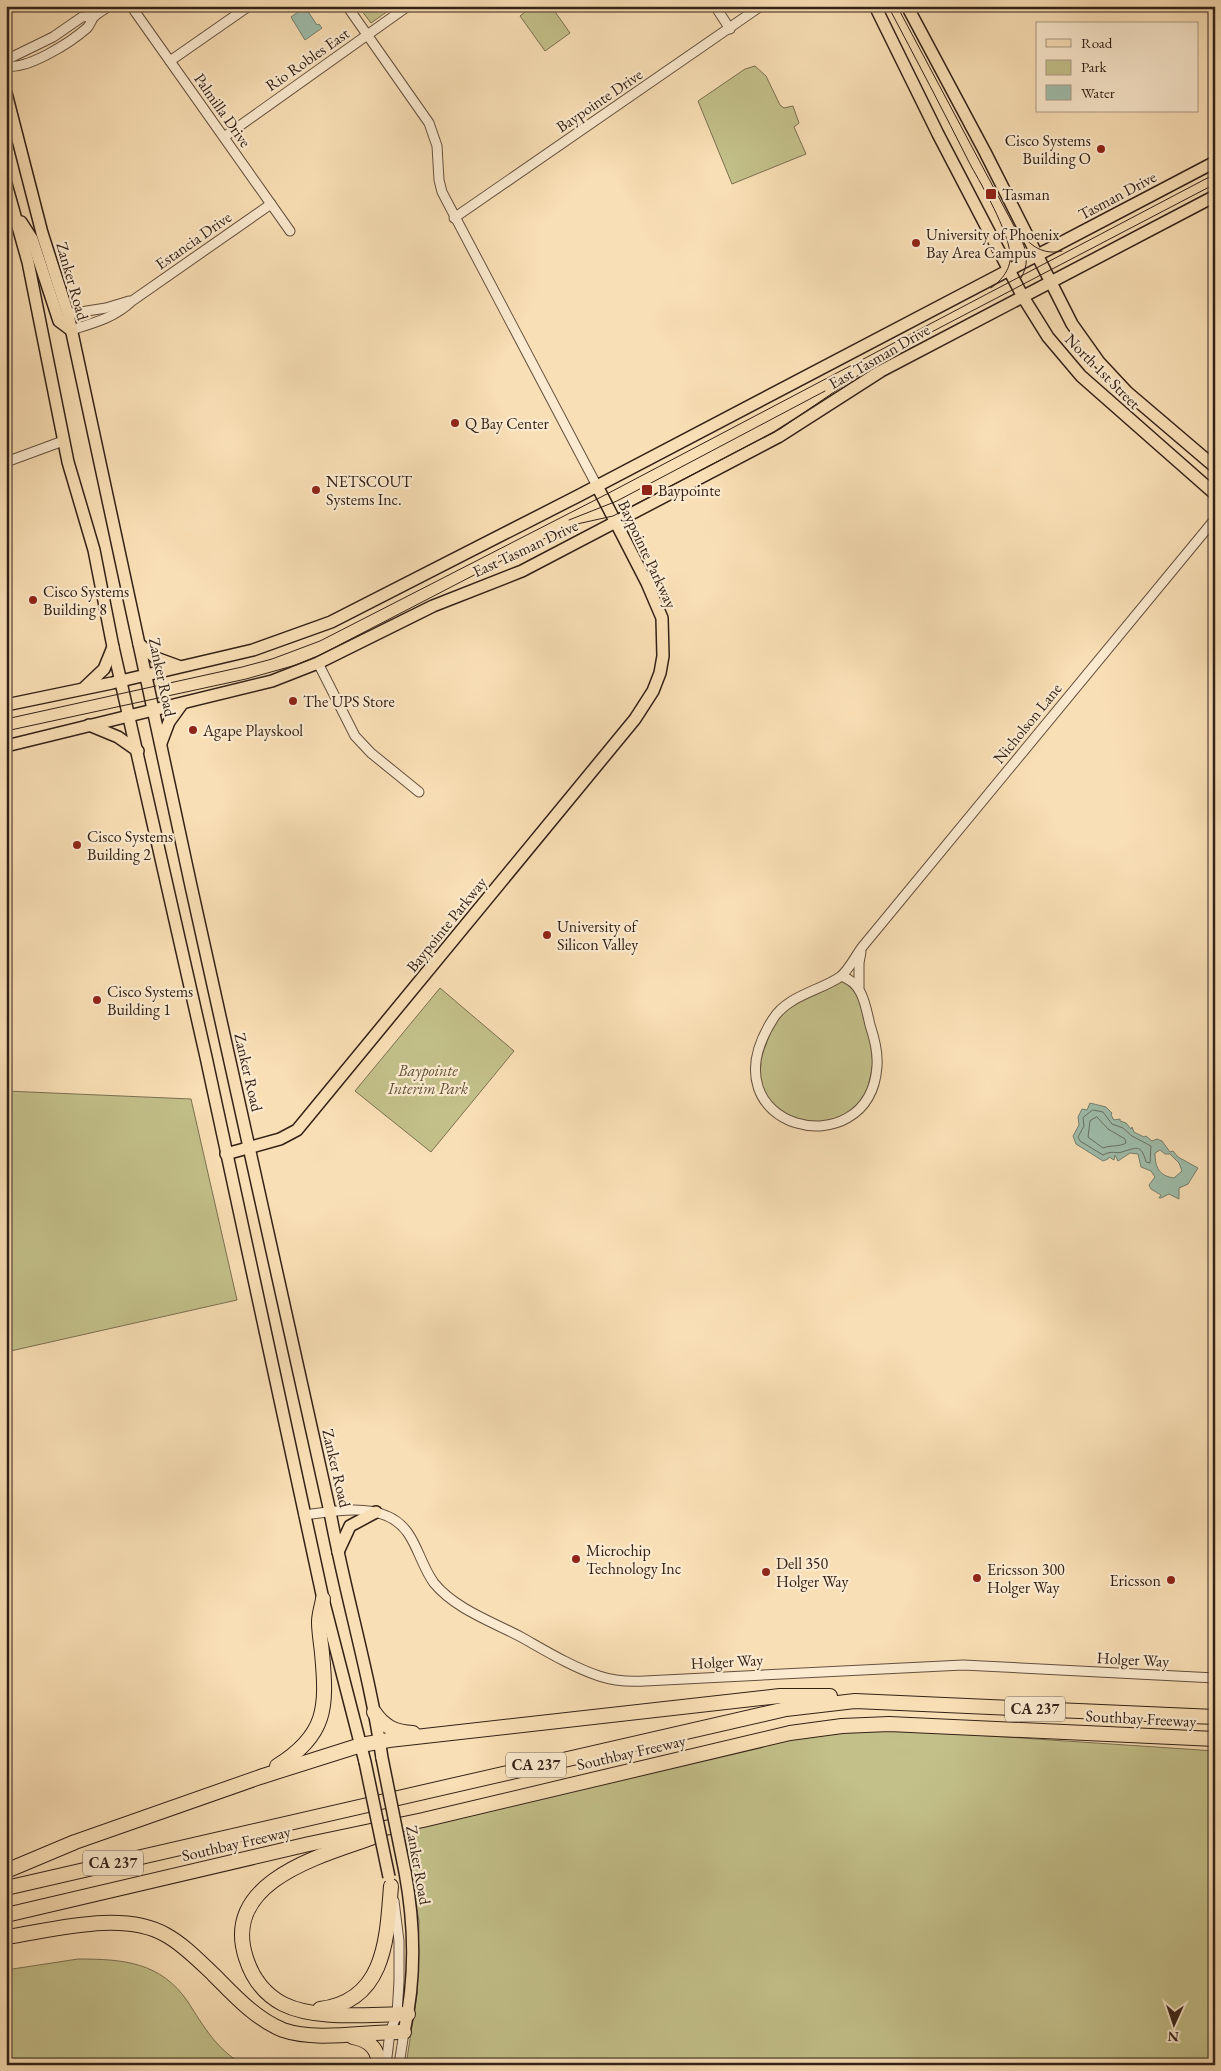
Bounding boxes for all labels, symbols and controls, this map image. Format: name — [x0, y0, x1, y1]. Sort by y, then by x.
legend — [1036, 22, 1198, 112]
street label: Rio Robles East — [261, 23, 353, 96]
text: Road — [1081, 33, 1113, 52]
text: Park — [1081, 57, 1108, 76]
street label: Baypointe Drive — [552, 64, 647, 137]
street label: Palmilla Drive — [189, 69, 256, 152]
text: Water — [1081, 83, 1115, 102]
place label: Cisco Systems Building O — [1005, 130, 1091, 169]
marker: Cisco Systems Building O — [1095, 143, 1107, 155]
street label: Tasman Drive — [1075, 166, 1160, 225]
place label: Tasman — [1002, 184, 1050, 205]
marker: Tasman — [984, 187, 998, 201]
street label: Estancia Drive — [151, 206, 235, 274]
place label: University of Phoenix Bay Area Campus — [926, 224, 1059, 263]
marker: University of Phoenix Bay Area Campus — [910, 237, 922, 249]
street label: Zanker Road — [51, 240, 94, 323]
street label: East Tasman Drive — [825, 319, 934, 394]
street label: North 1st Street — [1060, 329, 1145, 414]
place label: Q Bay Center — [465, 413, 550, 434]
marker: Q Bay Center — [449, 417, 461, 429]
place label: NETSCOUT Systems Inc. — [326, 471, 412, 510]
place label: Baypointe — [658, 480, 720, 501]
marker: Baypointe — [640, 483, 654, 497]
marker: NETSCOUT Systems Inc. — [310, 484, 322, 496]
street label: Baypointe Parkway — [613, 497, 682, 613]
street label: East Tasman Drive — [469, 515, 581, 582]
place label: Cisco Systems Building 8 — [43, 581, 129, 620]
marker: Cisco Systems Building 8 — [27, 594, 39, 606]
street label: Zanker Road — [144, 636, 181, 719]
street label: Nicholson Lane — [988, 679, 1066, 768]
place label: The UPS Store — [303, 691, 395, 712]
marker: The UPS Store — [287, 695, 299, 707]
place label: Agape Playskool — [202, 720, 303, 741]
marker: Agape Playskool — [187, 724, 199, 736]
place label: Cisco Systems Building 2 — [87, 826, 173, 865]
marker: Cisco Systems Building 2 — [71, 839, 83, 851]
street label: Baypointe Parkway — [401, 872, 492, 976]
place label: University of Silicon Valley — [557, 916, 639, 955]
marker: University of Silicon Valley — [541, 929, 553, 941]
place label: Cisco Systems Building 1 — [107, 981, 193, 1020]
marker: Cisco Systems Building 1 — [91, 994, 103, 1006]
street label: Zanker Road — [229, 1031, 268, 1114]
park label: Baypointe Interim Park — [387, 1060, 469, 1099]
street label: Zanker Road — [317, 1427, 356, 1510]
place label: Microchip Technology Inc — [586, 1540, 681, 1579]
marker: Microchip Technology Inc — [570, 1553, 582, 1565]
place label: Dell 350 Holger Way — [776, 1553, 850, 1592]
place label: Ericsson 300 Holger Way — [987, 1559, 1065, 1598]
marker: Dell 350 Holger Way — [760, 1566, 772, 1578]
place label: Ericsson — [1109, 1570, 1162, 1591]
marker: Ericsson 300 Holger Way — [971, 1572, 983, 1584]
marker: Ericsson — [1165, 1574, 1177, 1586]
street label: Holger Way — [1096, 1647, 1171, 1672]
street label: Holger Way — [690, 1649, 765, 1674]
road number: CA 237 — [1005, 1696, 1065, 1722]
street label: Southbay Freeway — [1085, 1705, 1198, 1732]
street label: Southbay Freeway — [575, 1730, 689, 1775]
road number: CA 237 — [506, 1752, 566, 1778]
street label: Southbay Freeway — [180, 1821, 294, 1866]
street label: Zanker Road — [401, 1824, 436, 1907]
road number: CA 237 — [83, 1850, 143, 1876]
north arrow — [1148, 1998, 1198, 2048]
text: N — [1167, 2028, 1179, 2046]

